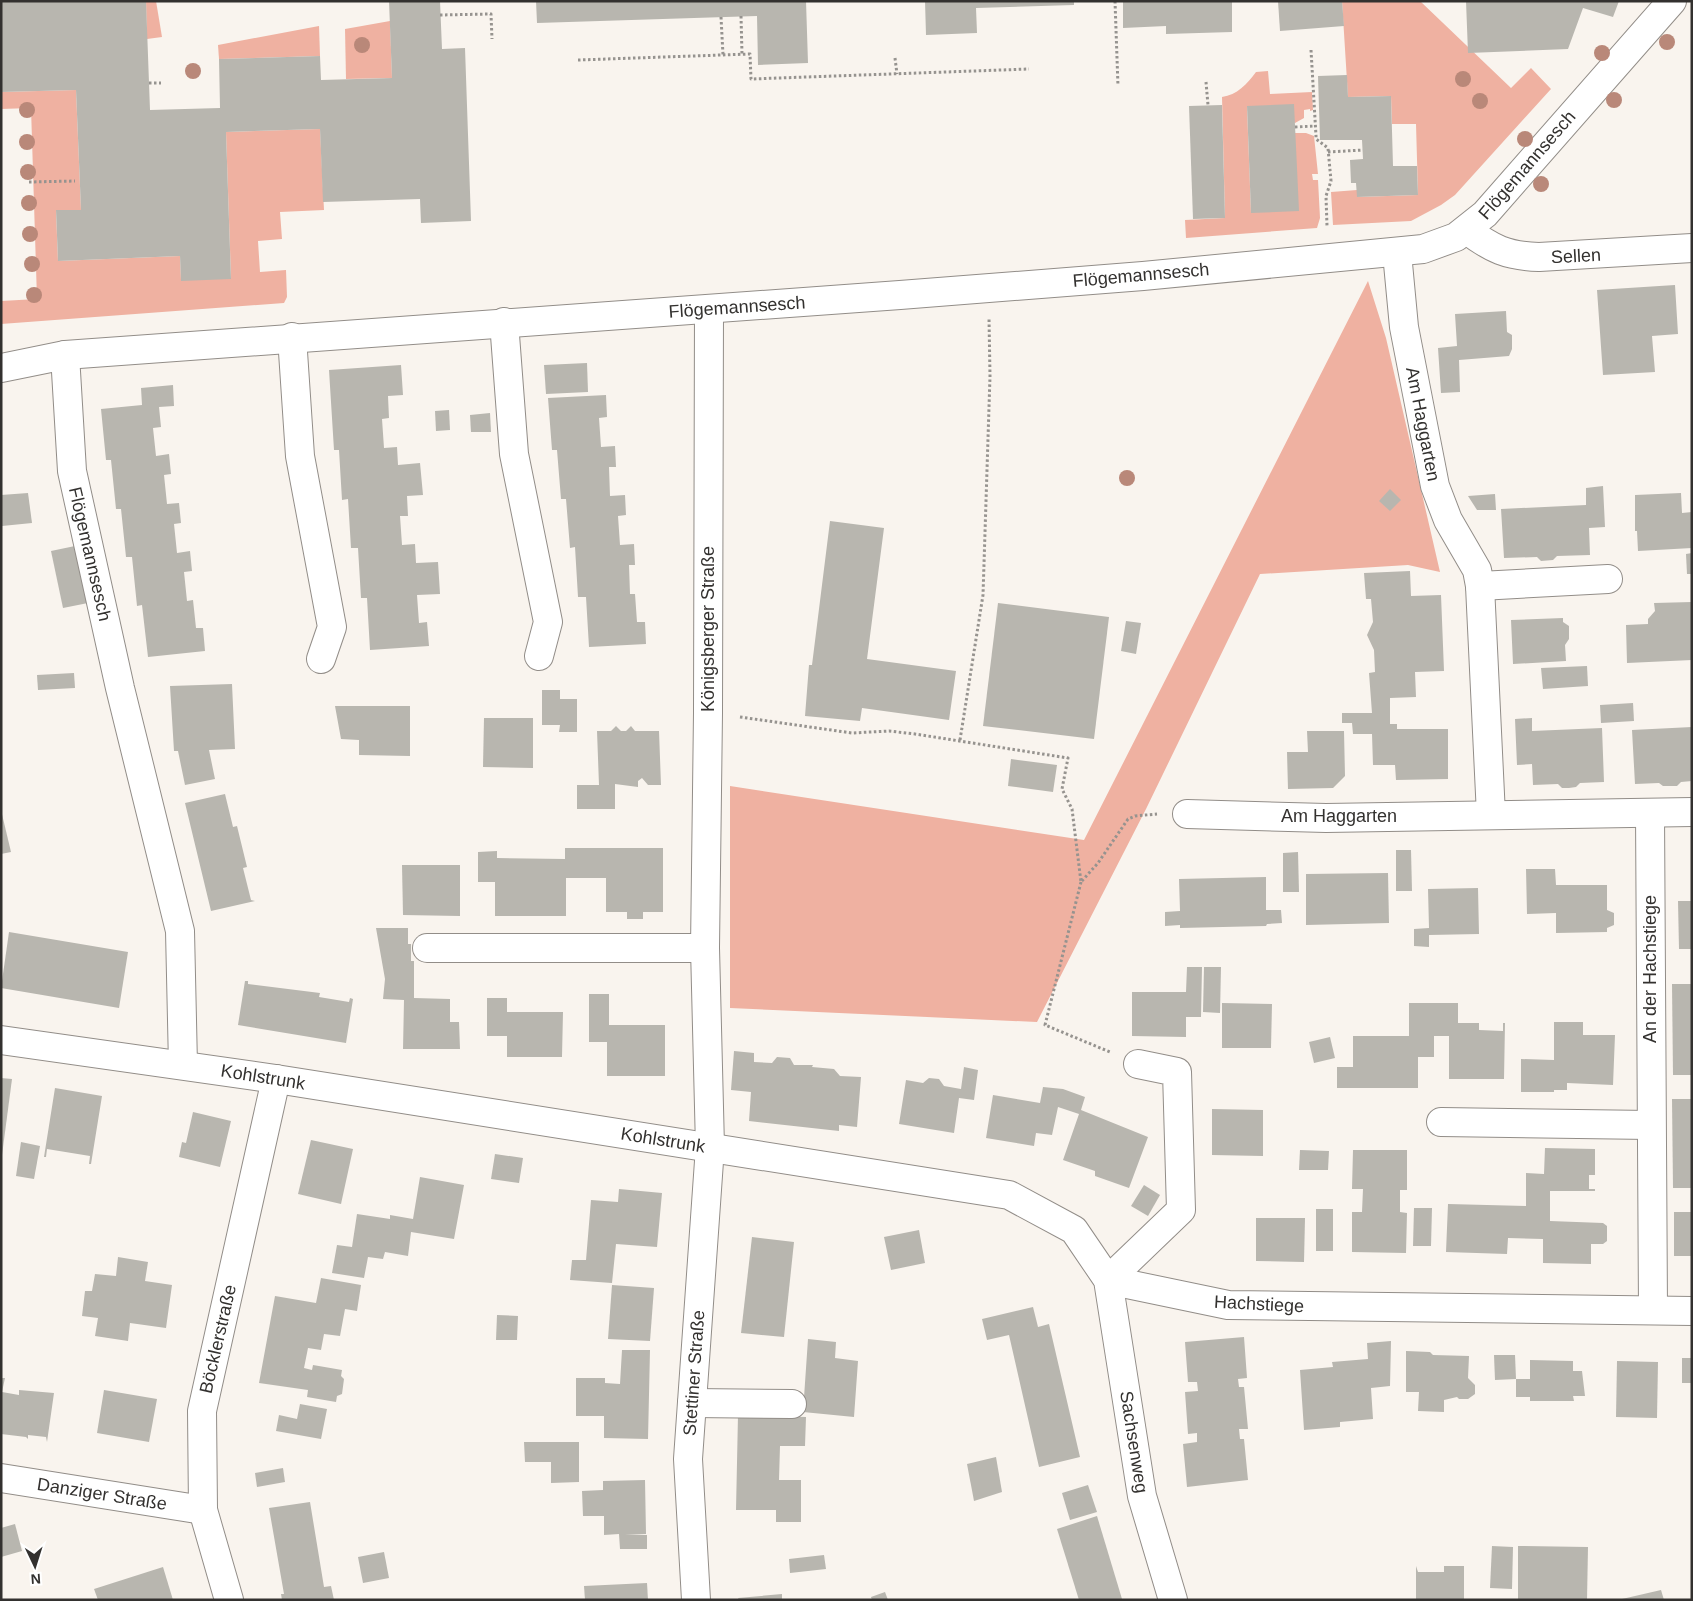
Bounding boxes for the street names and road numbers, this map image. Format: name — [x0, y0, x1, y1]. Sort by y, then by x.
street label: Flögemannsesch — [1474, 107, 1580, 223]
street label: Sellen — [1550, 245, 1602, 267]
street label: Flögemannsesch — [1072, 259, 1210, 291]
street label: Flögemannsesch — [668, 292, 806, 322]
street label: Am Haggarten — [1402, 365, 1444, 483]
street label: Flögemannsesch — [65, 485, 115, 623]
street label: Königsberger Straße — [698, 546, 718, 712]
street label: Am Haggarten — [1281, 806, 1397, 826]
street label: An der Hachstiege — [1640, 895, 1660, 1043]
street label: Kohlstrunk — [219, 1060, 308, 1094]
street label: Kohlstrunk — [619, 1123, 708, 1157]
street label: Böcklerstraße — [196, 1283, 240, 1395]
street label: Hachstiege — [1214, 1292, 1304, 1316]
street label: Stettiner Straße — [680, 1309, 708, 1437]
street label: Sachsenweg — [1116, 1390, 1152, 1494]
street label: Danziger Straße — [36, 1474, 168, 1514]

